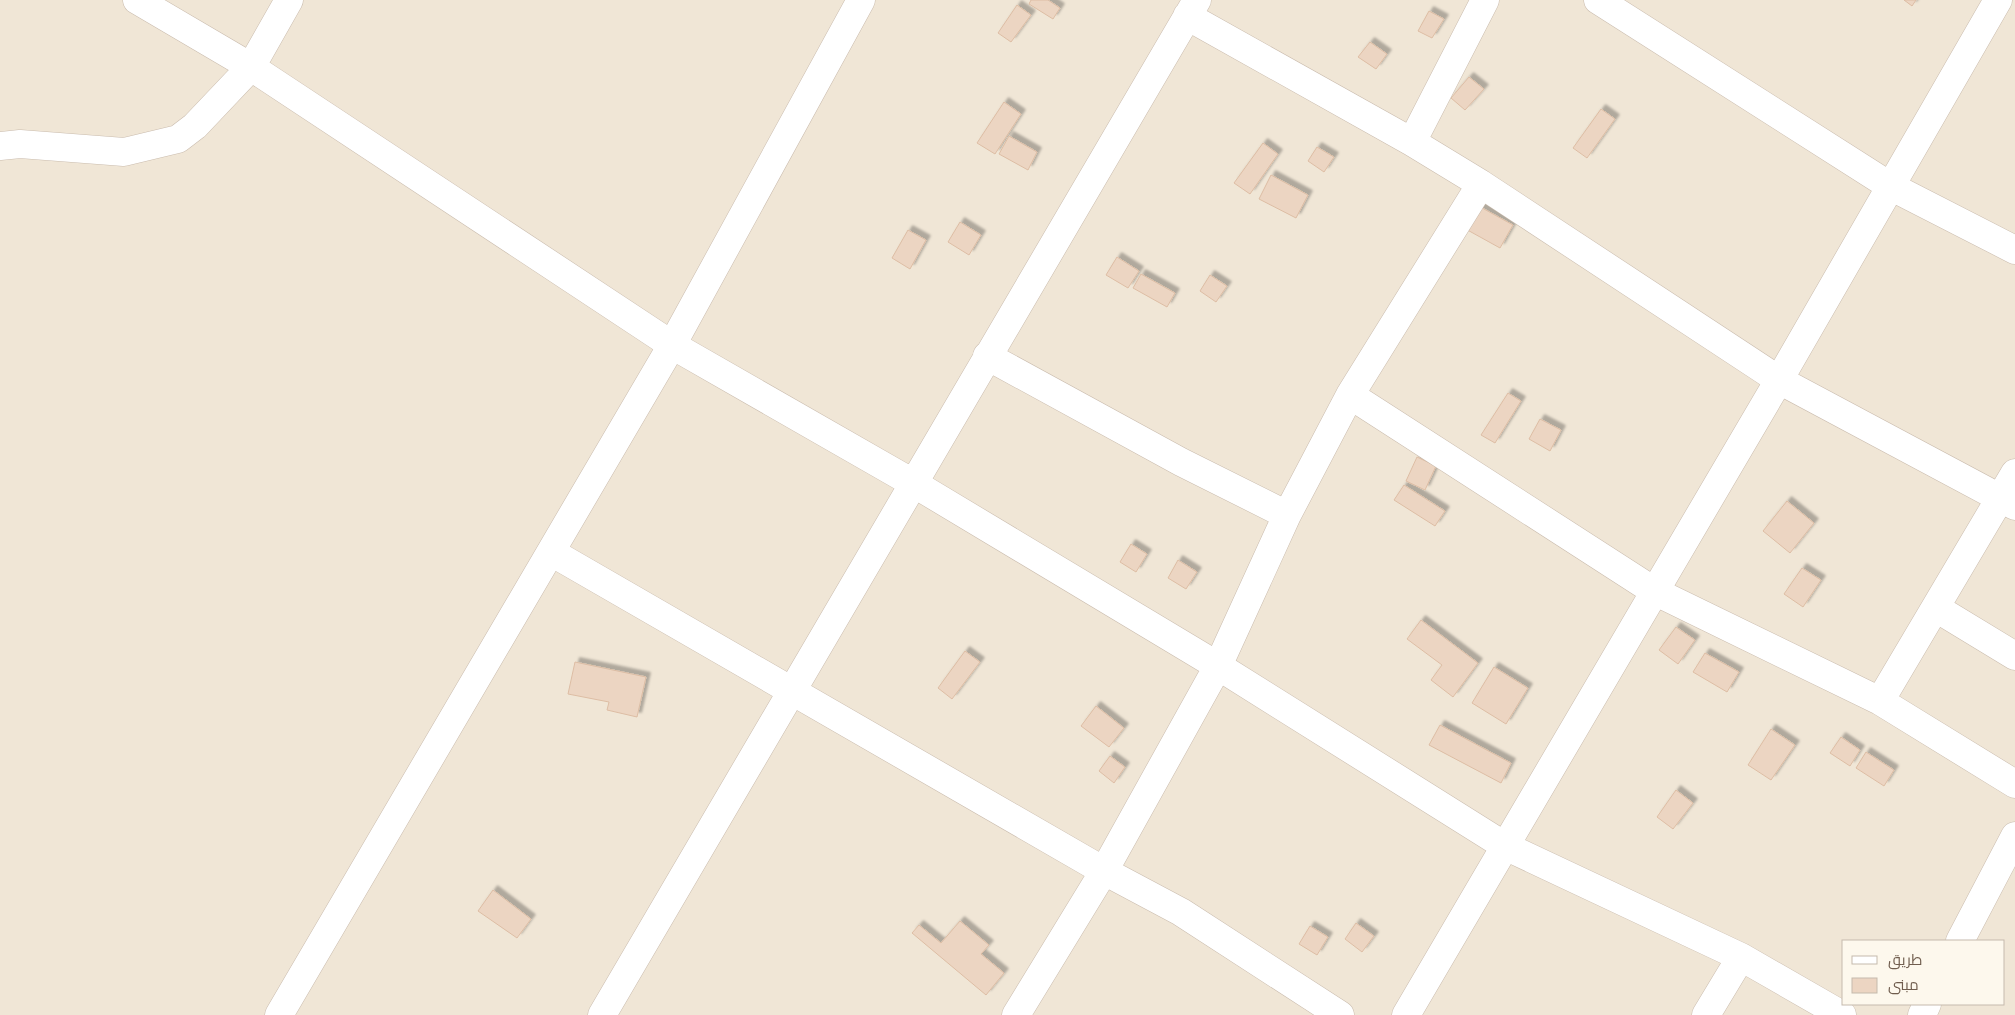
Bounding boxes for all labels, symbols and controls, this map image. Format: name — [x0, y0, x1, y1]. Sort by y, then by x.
legend — [1842, 940, 2005, 1005]
text: طريق — [1888, 951, 1922, 970]
text: مبنى — [1888, 976, 1919, 995]

